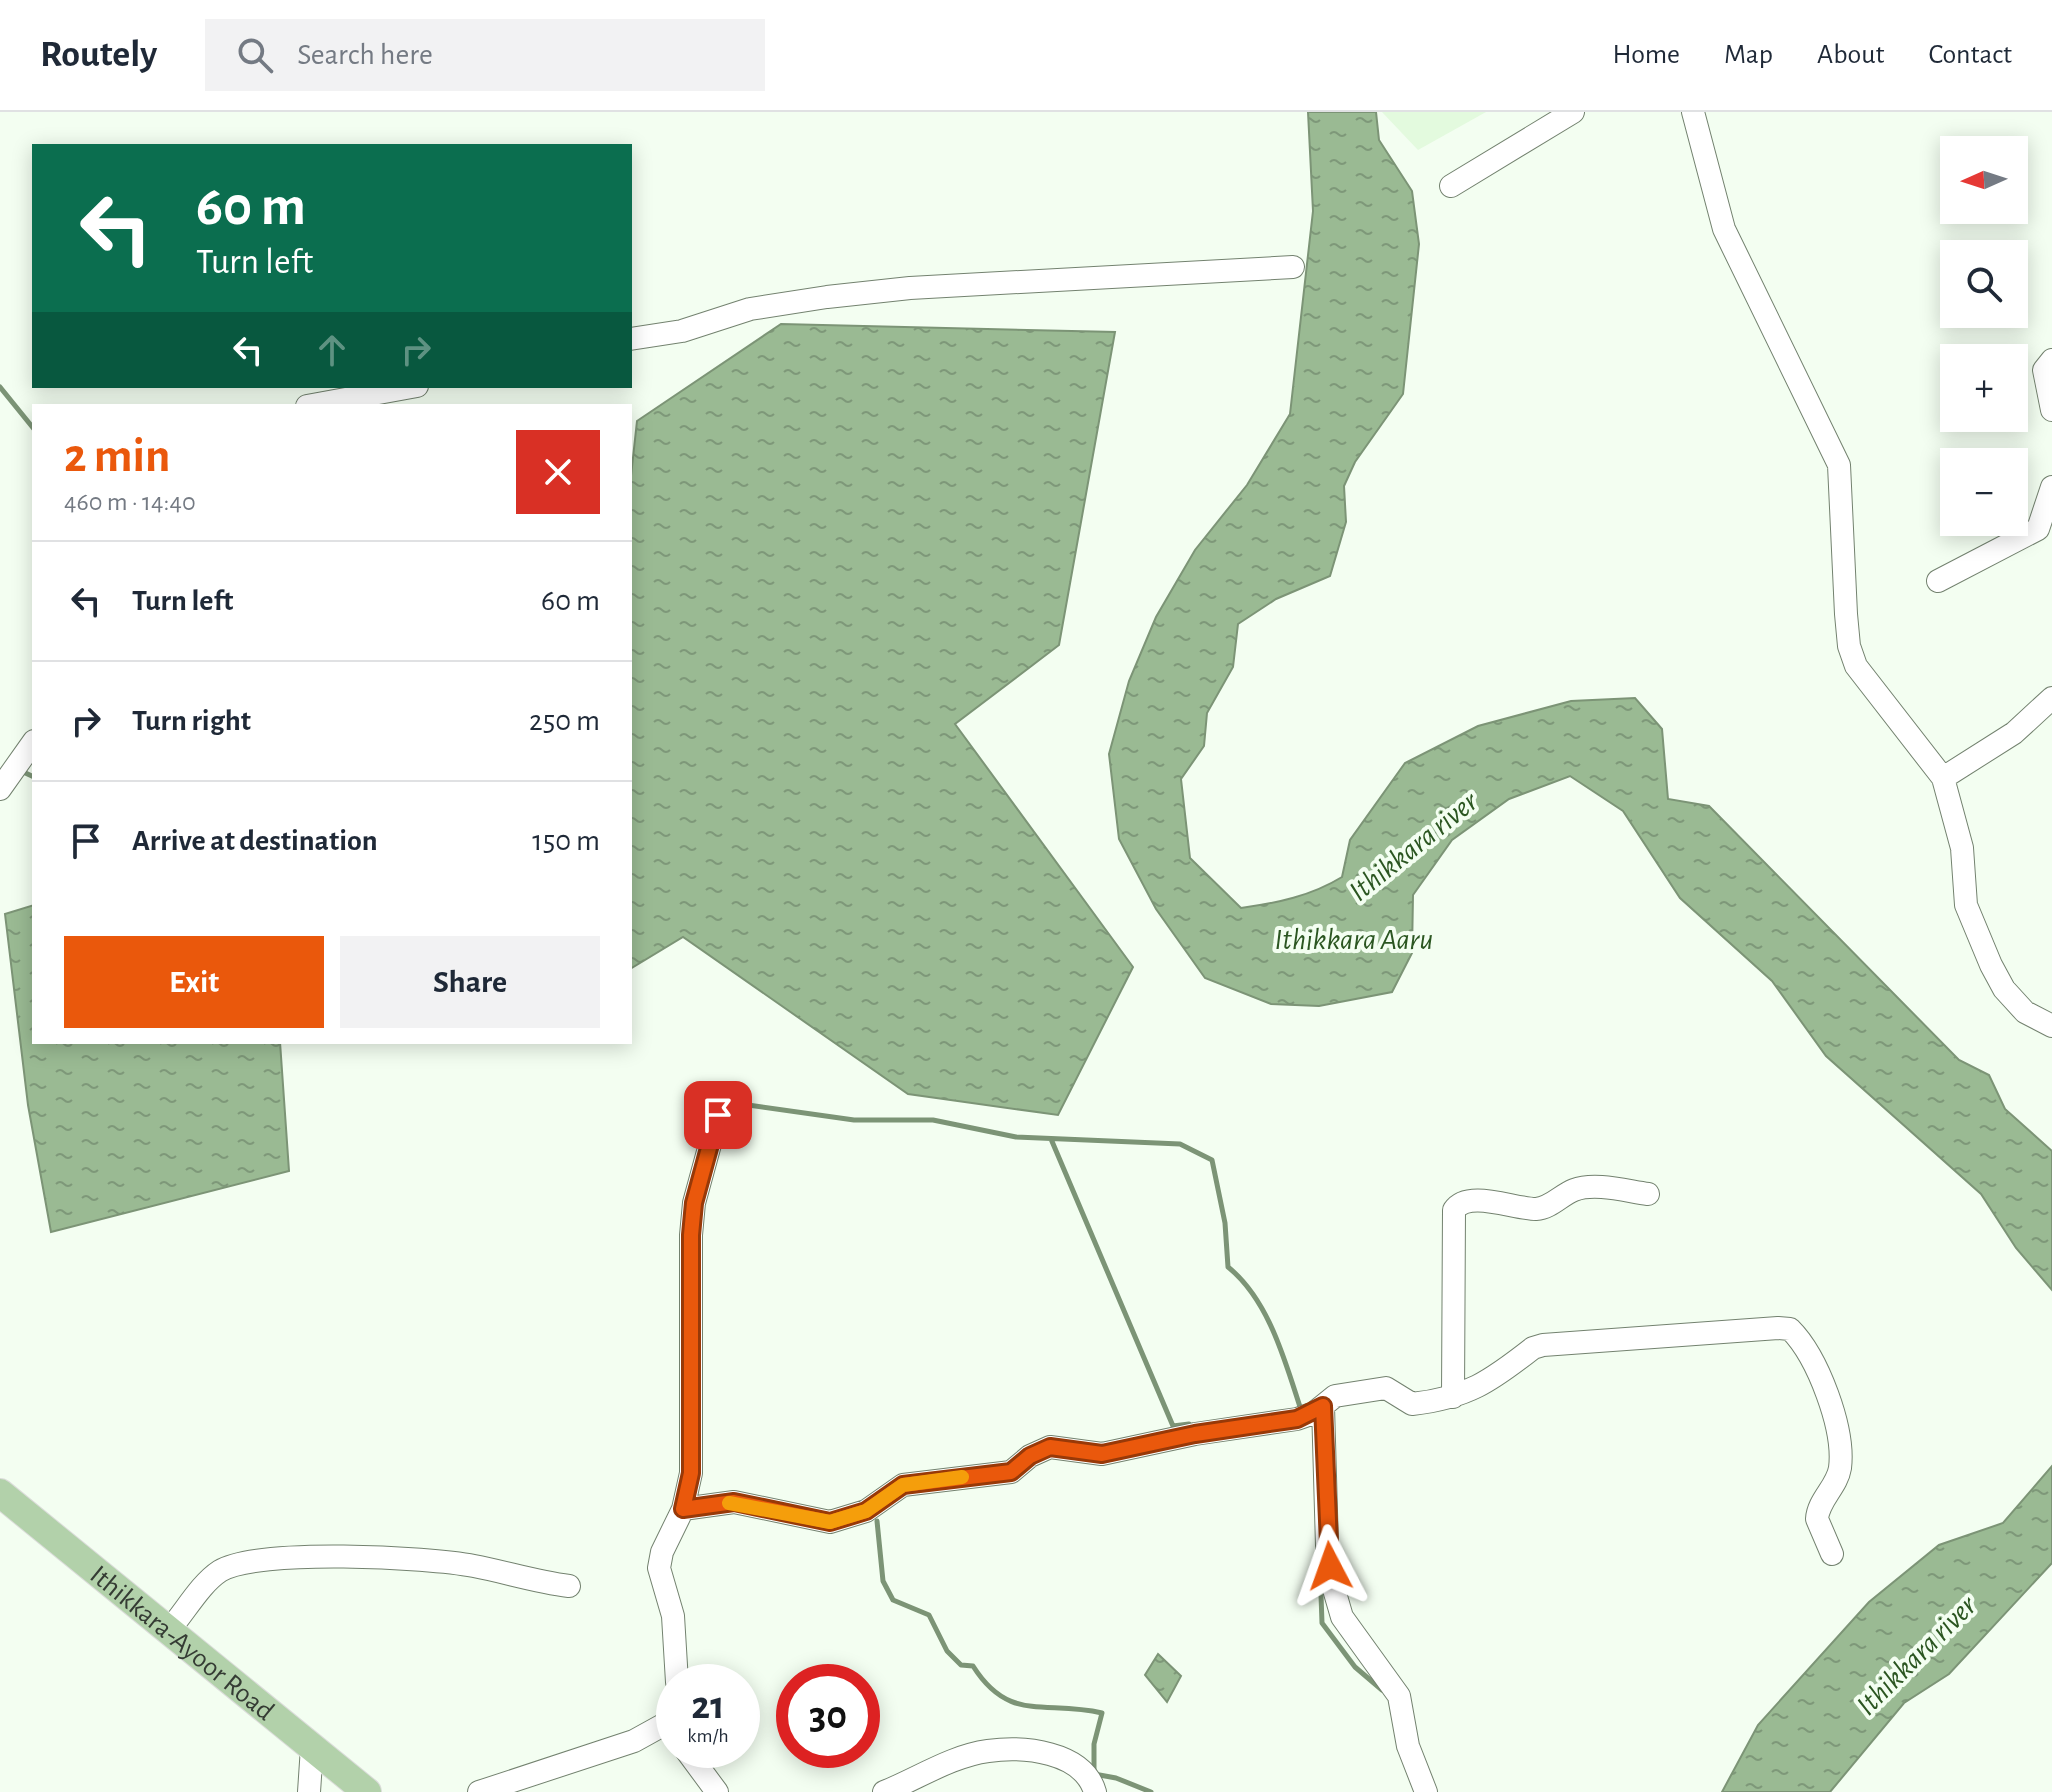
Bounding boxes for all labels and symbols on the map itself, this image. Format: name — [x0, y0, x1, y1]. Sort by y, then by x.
north arrow — [1940, 136, 2028, 224]
water label: Ithikkara river — [1344, 786, 1484, 907]
water label: Ithikkara Aaru — [1275, 925, 1433, 955]
pin — [684, 1081, 752, 1149]
position arrow — [1288, 1524, 1372, 1608]
street label: Ithikkara-Ayoor Road — [85, 1561, 279, 1726]
water label: Ithikkara river — [1851, 1589, 1983, 1721]
speed limit sign: 30 — [776, 1664, 880, 1768]

